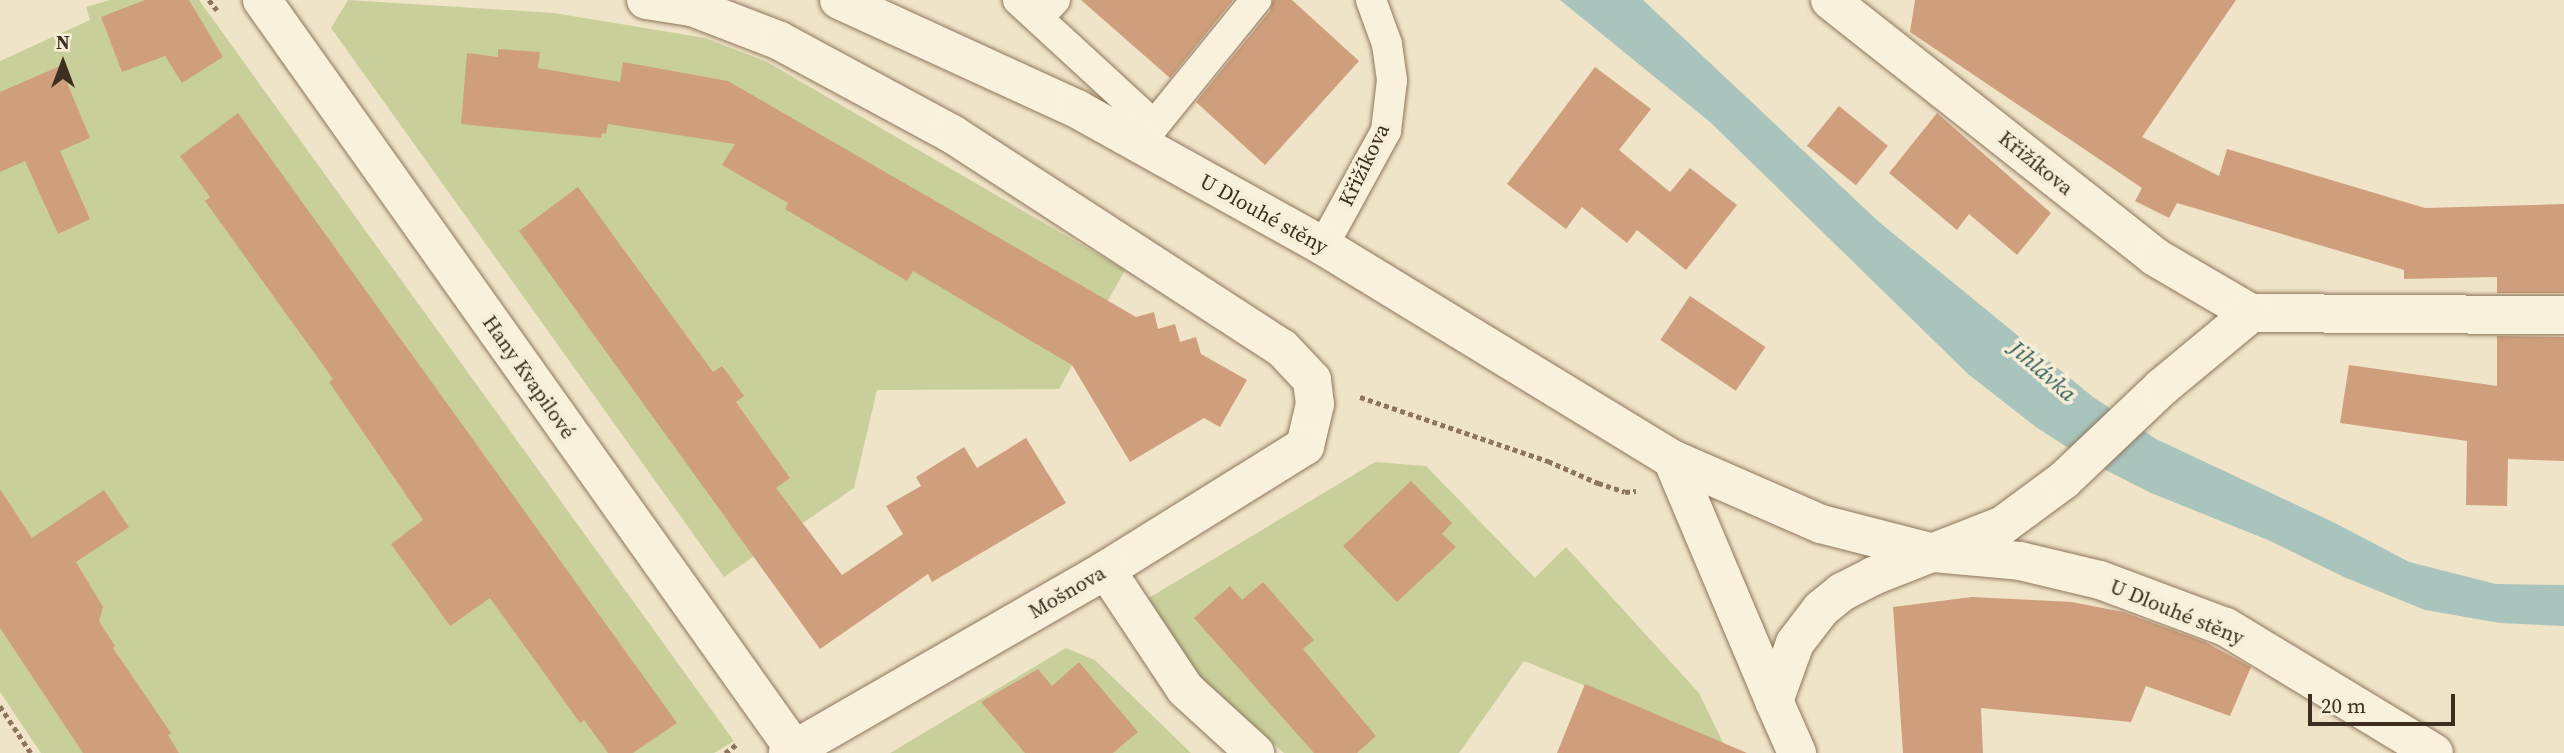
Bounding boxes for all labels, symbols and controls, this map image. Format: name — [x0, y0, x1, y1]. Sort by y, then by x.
north arrow — [28, 28, 98, 98]
text: N — [56, 29, 70, 55]
street label: Křižíkova — [1333, 120, 1395, 210]
street label: Křižíkova — [1994, 125, 2078, 201]
street label: U Dlouhé stěny — [1196, 168, 1332, 260]
street label: Hany Kvapilové — [477, 310, 581, 444]
water label: Jihlávka — [2004, 335, 2082, 407]
street label: Mošnova — [1024, 560, 1110, 624]
street label: U Dlouhé stěny — [2106, 574, 2248, 650]
scale bar — [2312, 680, 2459, 724]
text: 20 m — [2321, 691, 2366, 720]

